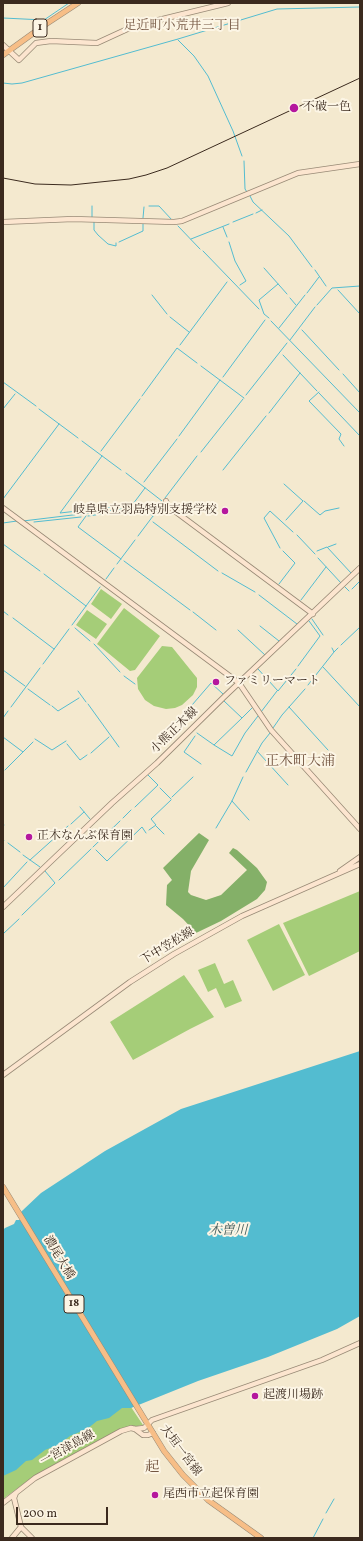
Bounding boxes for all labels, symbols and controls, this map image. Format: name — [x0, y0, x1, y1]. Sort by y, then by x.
road number: 1 — [33, 19, 47, 37]
district label: 足近町小荒井三丁目 — [124, 19, 240, 35]
place label: 不破一色 — [303, 101, 351, 115]
marker: 不破一色 — [288, 102, 300, 114]
place label: 岐阜県立羽島特別支援学校 — [73, 504, 217, 518]
marker: 岐阜県立羽島特別支援学校 — [220, 506, 230, 516]
place label: ファミリーマート — [224, 675, 320, 689]
marker: ファミリーマート — [211, 677, 221, 687]
street label: 小熊正木線 — [148, 705, 202, 757]
district label: 正木町大浦 — [265, 754, 335, 770]
place label: 正木なんぶ保育園 — [37, 830, 133, 844]
marker: 正木なんぶ保育園 — [24, 832, 34, 842]
street label: 下中笠松線 — [139, 925, 197, 969]
water label: 木曽川 — [209, 1224, 247, 1240]
street label: 濃尾大橋 — [39, 1234, 77, 1282]
road number: 18 — [64, 1295, 84, 1313]
place label: 起渡川場跡 — [263, 1389, 323, 1403]
marker: 起渡川場跡 — [250, 1391, 260, 1401]
street label: 大垣一宮線 — [156, 1423, 204, 1479]
street label: 一宮津島線 — [38, 1428, 98, 1470]
district label: 起 — [145, 1460, 159, 1476]
place label: 尾西市立起保育園 — [163, 1488, 259, 1502]
marker: 尾西市立起保育園 — [150, 1490, 160, 1500]
scale bar — [18, 1499, 110, 1525]
text: 200 m — [23, 1506, 57, 1522]

